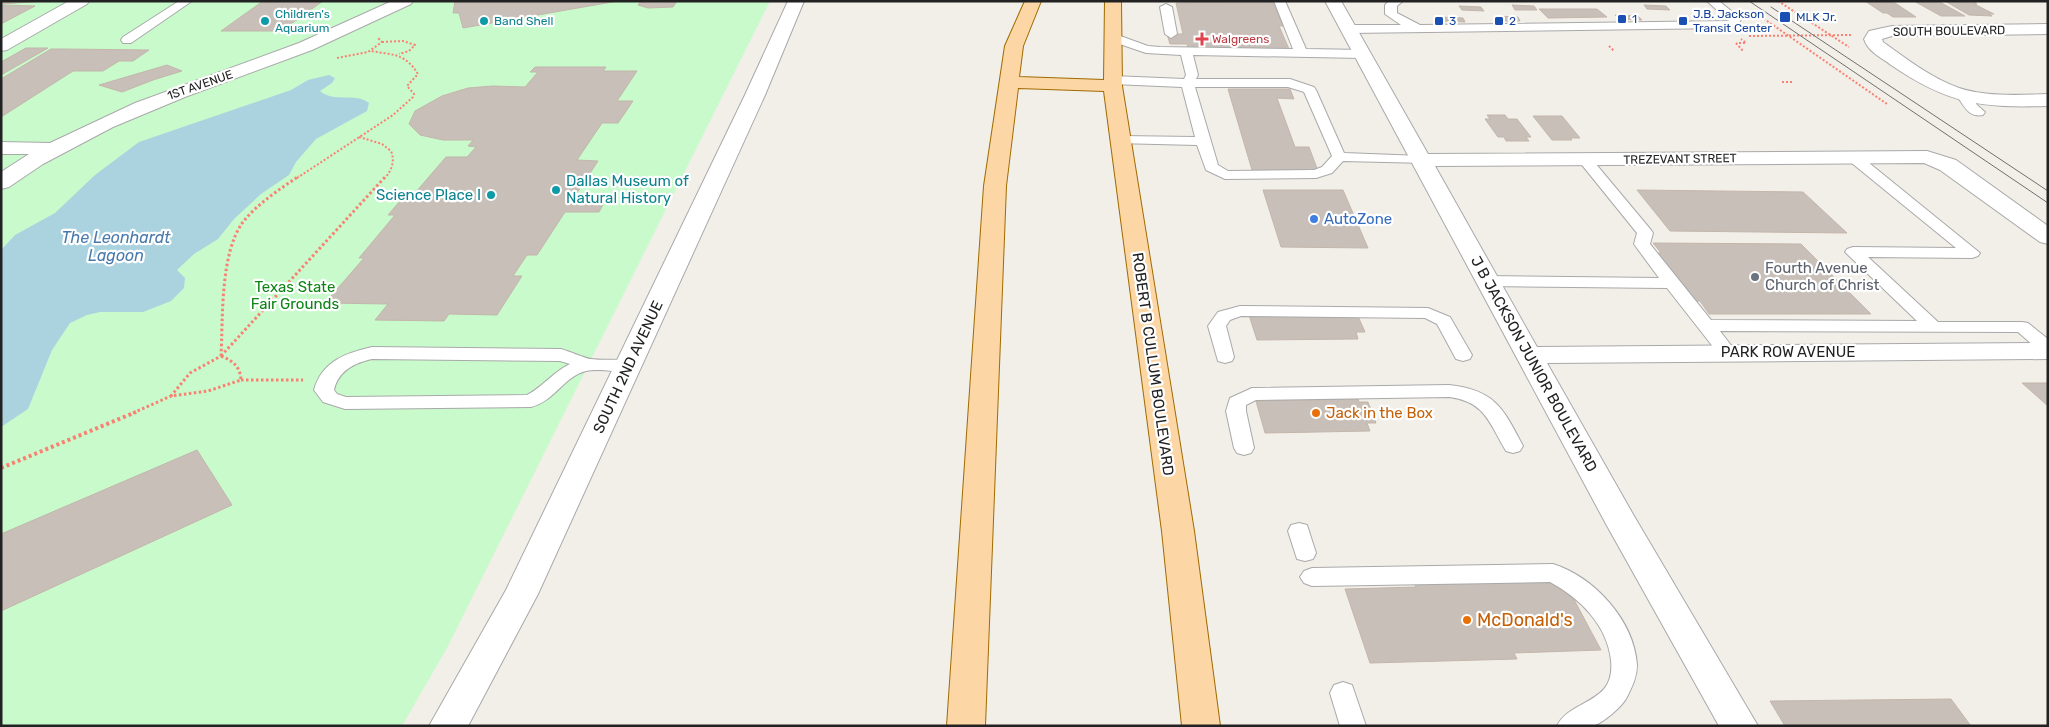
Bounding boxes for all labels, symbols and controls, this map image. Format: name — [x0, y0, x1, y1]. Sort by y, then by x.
place label: Children's Aquarium — [275, 7, 330, 35]
place label: J.B. Jackson Transit Center — [1693, 7, 1772, 35]
marker: MLK Jr. — [1778, 10, 1792, 24]
place label: MLK Jr. — [1796, 10, 1837, 24]
place label: 1 — [1632, 12, 1637, 26]
marker: 1 — [1616, 13, 1628, 25]
place label: Band Shell — [494, 14, 553, 28]
place label: 3 — [1449, 14, 1456, 28]
place label: 2 — [1509, 14, 1516, 28]
marker: Children's Aquarium — [259, 15, 271, 27]
marker: Band Shell — [478, 15, 490, 27]
marker: 3 — [1433, 15, 1445, 27]
marker: 2 — [1493, 15, 1505, 27]
marker: J.B. Jackson Transit Center — [1677, 15, 1689, 27]
street label: SOUTH BOULEVARD — [1893, 23, 2005, 39]
place label: Walgreens — [1212, 32, 1269, 46]
marker: Walgreens — [1196, 33, 1208, 45]
street label: 1ST AVENUE — [165, 67, 235, 103]
street label: TREZEVANT STREET — [1623, 151, 1737, 167]
place label: Dallas Museum of Natural History — [566, 172, 689, 207]
marker: Dallas Museum of Natural History — [550, 184, 562, 196]
place label: Science Place I — [376, 186, 481, 204]
marker: Science Place I — [485, 189, 497, 201]
place label: AutoZone — [1324, 210, 1392, 228]
marker: AutoZone — [1308, 213, 1320, 225]
water label: The Leonhardt Lagoon — [62, 228, 171, 265]
street label: ROBERT B CULLUM BOULEVARD — [1128, 251, 1178, 477]
street label: J B JACKSON JUNIOR BOULEVARD — [1467, 253, 1601, 475]
place label: Fourth Avenue Church of Christ — [1765, 259, 1880, 294]
marker: Fourth Avenue Church of Christ — [1749, 271, 1761, 283]
park label: Texas State Fair Grounds — [251, 278, 340, 313]
street label: SOUTH 2ND AVENUE — [589, 298, 667, 436]
street label: PARK ROW AVENUE — [1721, 343, 1855, 361]
place label: Jack in the Box — [1326, 404, 1433, 422]
marker: Jack in the Box — [1310, 407, 1322, 419]
place label: McDonald's — [1477, 609, 1573, 631]
marker: McDonald's — [1461, 614, 1473, 626]

